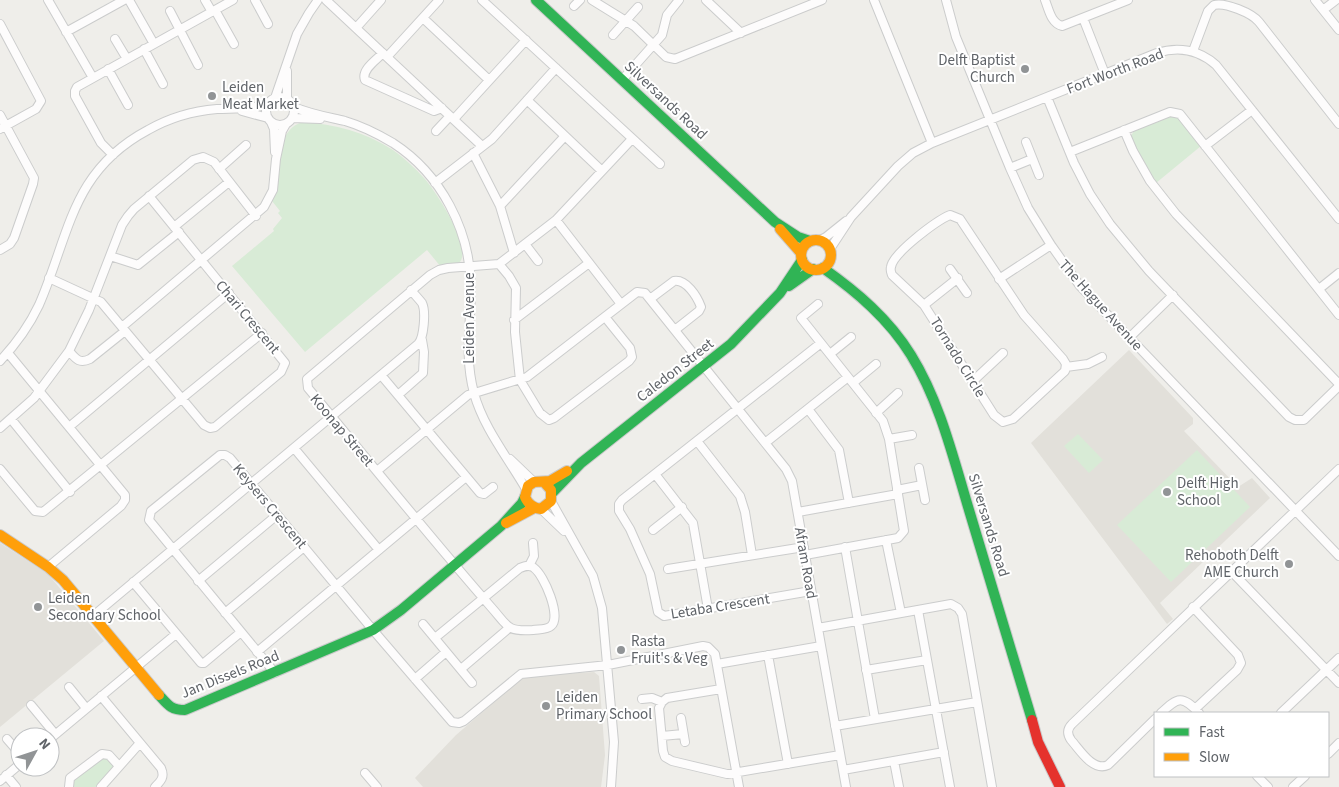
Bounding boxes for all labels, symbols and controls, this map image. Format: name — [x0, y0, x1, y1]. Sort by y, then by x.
street label: Fort Worth Road — [1064, 43, 1167, 100]
place label: Delft Baptist Church — [938, 50, 1015, 88]
street label: Silversands Road — [619, 56, 712, 145]
marker: Delft Baptist Church — [1019, 63, 1031, 75]
place label: Leiden Meat Market — [222, 77, 299, 115]
marker: Leiden Meat Market — [206, 90, 218, 102]
street label: The Hague Avenue — [1054, 255, 1147, 356]
street label: Leiden Avenue — [459, 272, 480, 364]
street label: Chari Crescent — [210, 276, 285, 359]
street label: Tornado Circle — [925, 313, 991, 401]
street label: Caledon Street — [632, 334, 718, 407]
street label: Koonap Street — [305, 389, 378, 471]
street label: Keysers Crescent — [228, 459, 312, 554]
street label: Silversands Road — [963, 471, 1014, 579]
place label: Delft High School — [1177, 473, 1239, 511]
marker: Delft High School — [1161, 486, 1173, 498]
street label: Afram Road — [789, 526, 822, 601]
place label: Rehoboth Delft AME Church — [1185, 545, 1279, 583]
marker: Rehoboth Delft AME Church — [1283, 558, 1295, 570]
place label: Leiden Secondary School — [48, 588, 161, 626]
street label: Letaba Crescent — [669, 588, 771, 625]
marker: Leiden Secondary School — [32, 601, 44, 613]
place label: Rasta Fruit's & Veg — [631, 631, 708, 669]
marker: Rasta Fruit's & Veg — [615, 644, 627, 656]
street label: Jan Dissels Road — [178, 645, 282, 704]
place label: Leiden Primary School — [556, 687, 652, 725]
marker: Leiden Primary School — [540, 700, 552, 712]
legend — [1154, 712, 1329, 777]
text: Fast — [1199, 722, 1225, 743]
north arrow — [10, 727, 60, 777]
text: N — [34, 734, 55, 754]
text: Slow — [1199, 747, 1230, 768]

